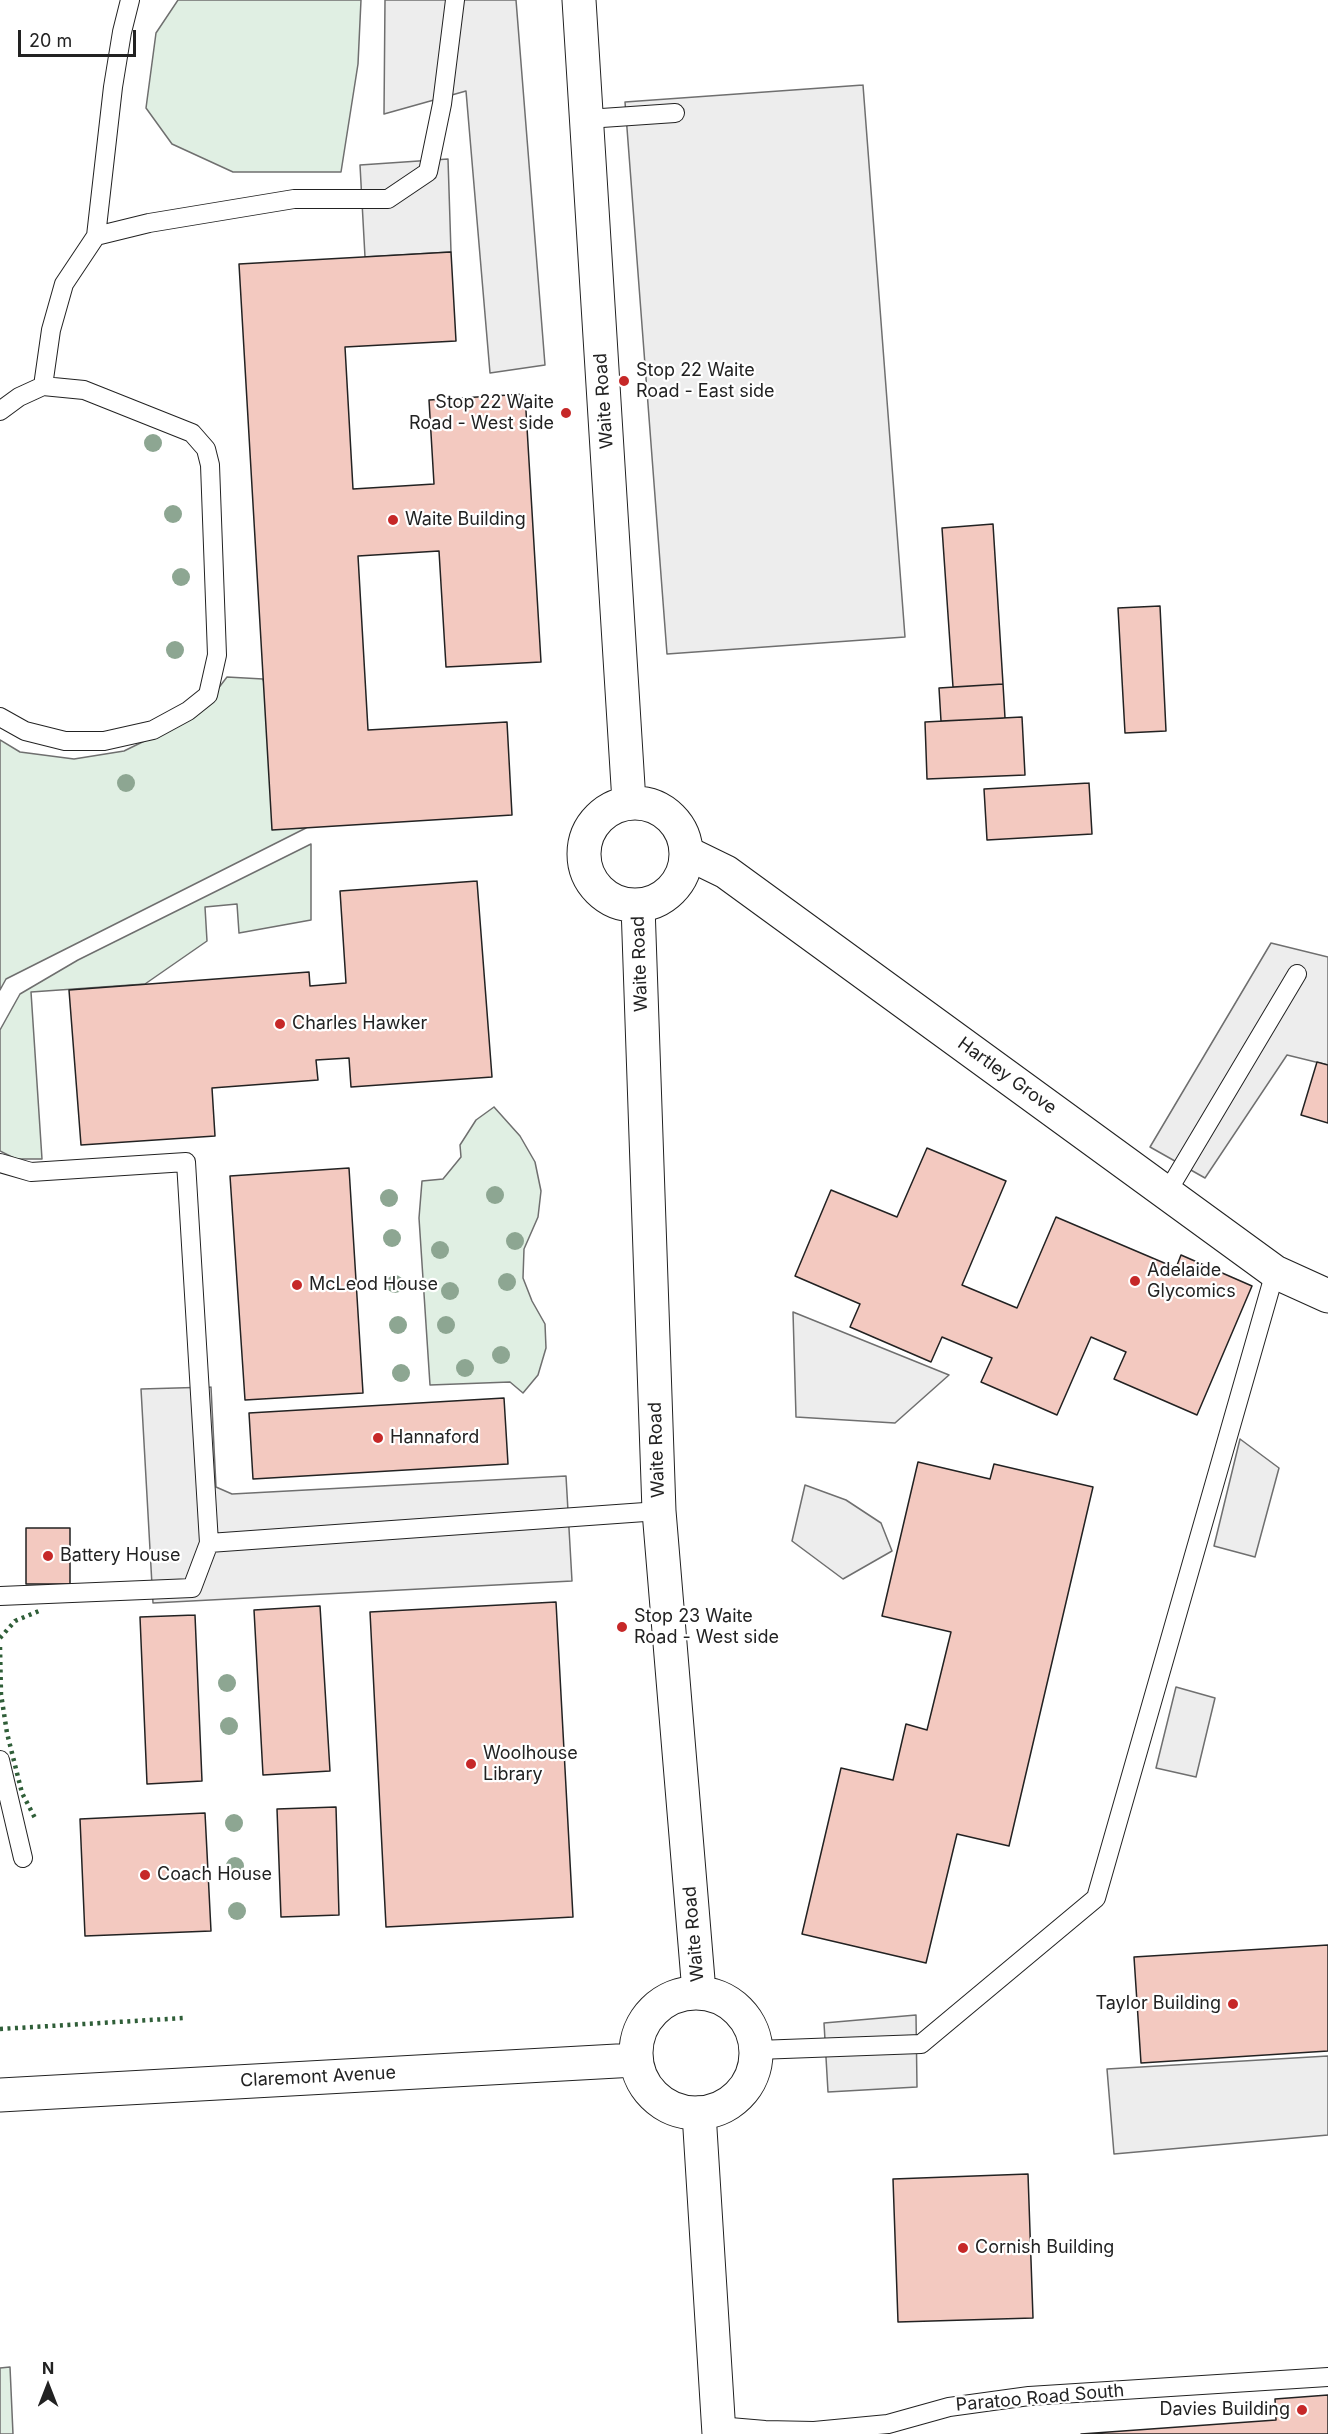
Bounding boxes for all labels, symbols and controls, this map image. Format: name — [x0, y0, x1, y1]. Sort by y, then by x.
scale bar — [21, 18, 140, 56]
text: 20 m — [29, 30, 72, 51]
street label: Waite Road — [590, 352, 618, 450]
place label: Stop 22 Waite Road - East side — [636, 360, 775, 403]
marker: Stop 22 Waite Road - East side — [617, 374, 631, 388]
place label: Stop 22 Waite Road - West side — [409, 392, 554, 434]
marker: Stop 22 Waite Road - West side — [559, 406, 573, 420]
place label: Waite Building — [405, 509, 526, 531]
marker: Waite Building — [386, 513, 400, 527]
street label: Waite Road — [628, 916, 652, 1012]
place label: Charles Hawker — [292, 1013, 427, 1035]
marker: Charles Hawker — [273, 1017, 287, 1031]
street label: Hartley Grove — [953, 1033, 1061, 1119]
place label: Adelaide Glycomics — [1147, 1260, 1236, 1302]
place label: McLeod House — [309, 1274, 438, 1296]
marker: Adelaide Glycomics — [1128, 1274, 1142, 1288]
marker: McLeod House — [290, 1278, 304, 1292]
street label: Waite Road — [645, 1402, 669, 1498]
place label: Hannaford — [390, 1427, 479, 1449]
marker: Hannaford — [371, 1431, 385, 1445]
place label: Battery House — [60, 1545, 181, 1567]
marker: Battery House — [41, 1549, 55, 1563]
place label: Stop 23 Waite Road - West side — [634, 1606, 779, 1648]
marker: Stop 23 Waite Road - West side — [615, 1620, 629, 1634]
place label: Woolhouse Library — [483, 1743, 578, 1786]
marker: Woolhouse Library — [464, 1757, 478, 1771]
place label: Coach House — [157, 1864, 272, 1886]
marker: Coach House — [138, 1868, 152, 1882]
street label: Waite Road — [679, 1885, 709, 1983]
place label: Taylor Building — [1095, 1993, 1221, 2015]
marker: Taylor Building — [1226, 1997, 1240, 2011]
street label: Claremont Avenue — [240, 2062, 396, 2092]
place label: Cornish Building — [975, 2237, 1114, 2259]
marker: Cornish Building — [956, 2241, 970, 2255]
north arrow — [18, 2356, 78, 2416]
text: N — [42, 2358, 54, 2378]
street label: Paratoo Road South — [955, 2380, 1125, 2416]
place label: Davies Building — [1159, 2399, 1290, 2421]
marker: Davies Building — [1295, 2403, 1309, 2417]

